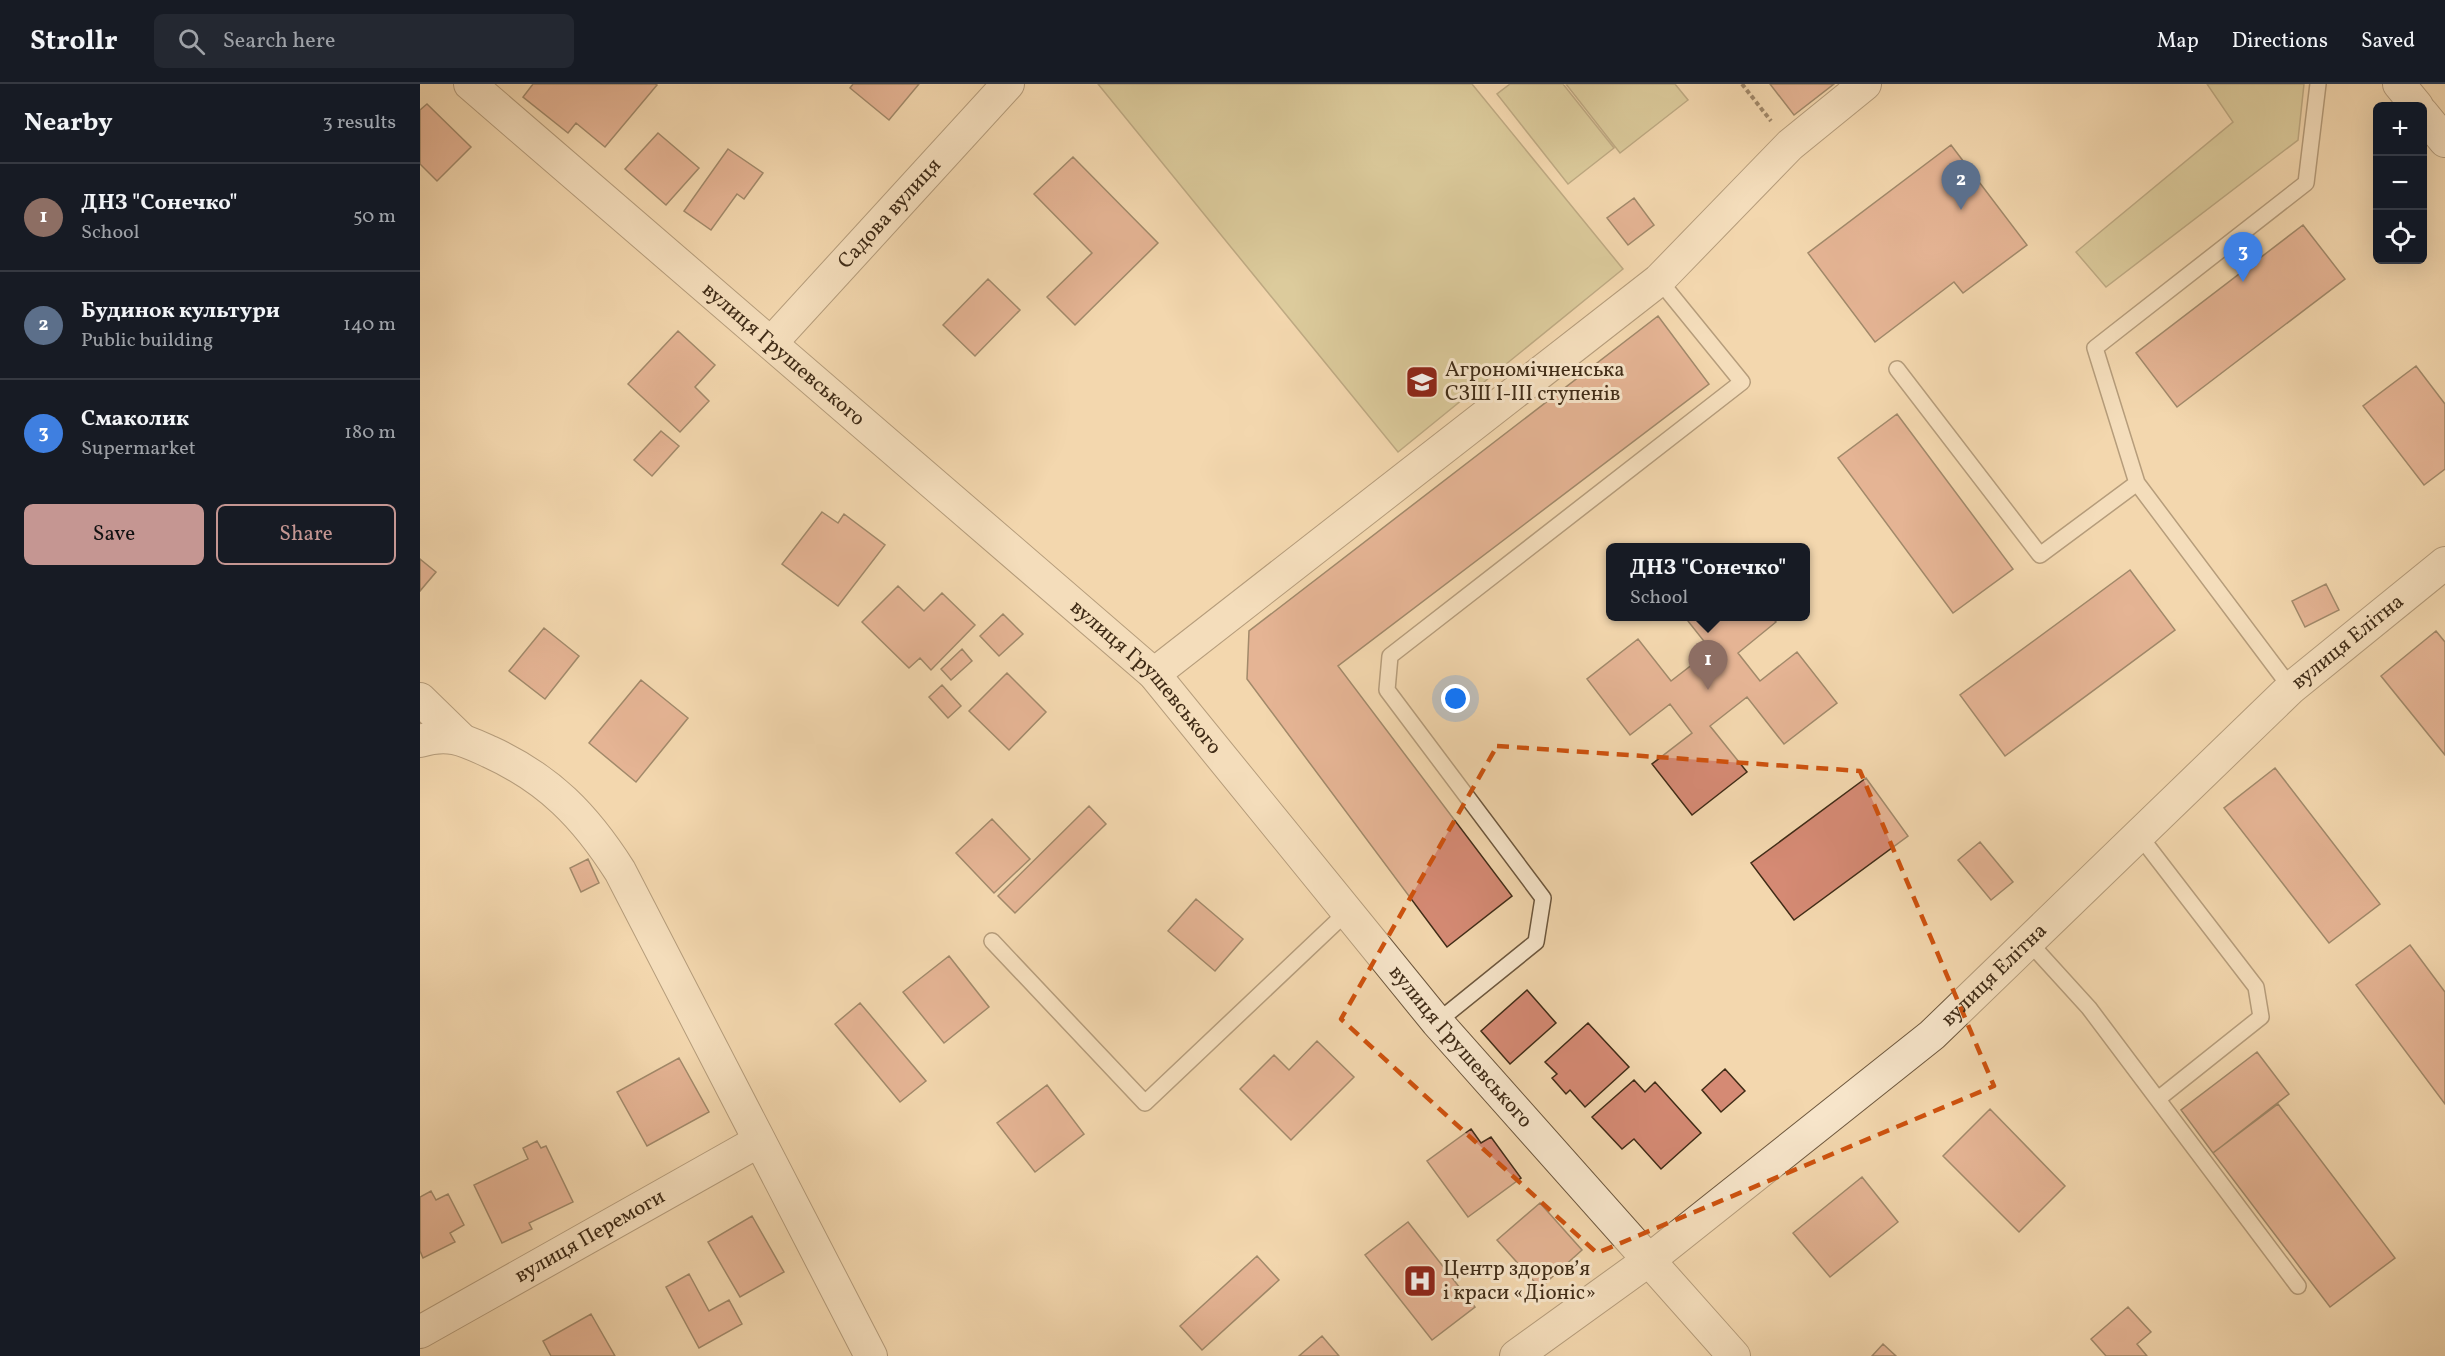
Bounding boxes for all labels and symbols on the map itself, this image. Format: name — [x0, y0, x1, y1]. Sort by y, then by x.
street label: Садова вулиця — [831, 152, 948, 276]
pin: 2 — [1942, 160, 1980, 210]
pin: 3 — [2224, 232, 2262, 282]
street label: вулиця Грушевського — [696, 276, 871, 433]
place label: Агрономічненська СЗШ І-ІІІ ступенів — [1445, 356, 1625, 409]
school or university icon: Агрономічненська СЗШ І-ІІІ ступенів — [1404, 364, 1440, 400]
street label: вулиця Елітна — [2285, 587, 2410, 696]
street label: вулиця Грушевського — [1064, 593, 1228, 761]
pin: 1 — [1688, 640, 1728, 690]
your location — [1441, 684, 1470, 713]
street label: вулиця Елітна — [1935, 917, 2054, 1033]
street label: вулиця Грушевського — [1382, 959, 1539, 1135]
street label: вулиця Перемоги — [510, 1182, 670, 1290]
place label: Центр здоровʼя і краси «Діоніс» — [1443, 1255, 1596, 1308]
hospital icon: Центр здоровʼя і краси «Діоніс» — [1402, 1263, 1438, 1299]

